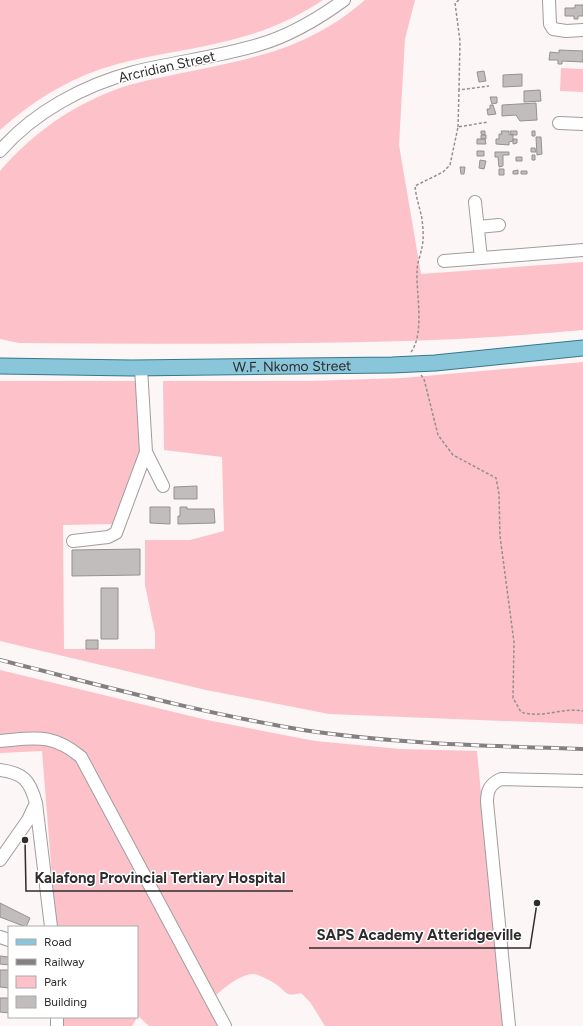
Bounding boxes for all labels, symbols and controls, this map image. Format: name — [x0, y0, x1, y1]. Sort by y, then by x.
street label: Arcridian Street — [117, 48, 217, 86]
street label: W.F. Nkomo Street — [233, 357, 351, 375]
callout: Kalafong Provincial Tertiary Hospital — [26, 864, 293, 891]
text: Kalafong Provincial Tertiary Hospital — [34, 869, 286, 887]
callout: SAPS Academy Atteridgeville — [309, 921, 530, 948]
legend — [8, 926, 138, 1018]
text: SAPS Academy Atteridgeville — [316, 926, 522, 944]
text: Road — [44, 935, 72, 949]
text: Railway — [44, 955, 85, 969]
text: Park — [44, 975, 67, 989]
text: Building — [44, 995, 87, 1009]

